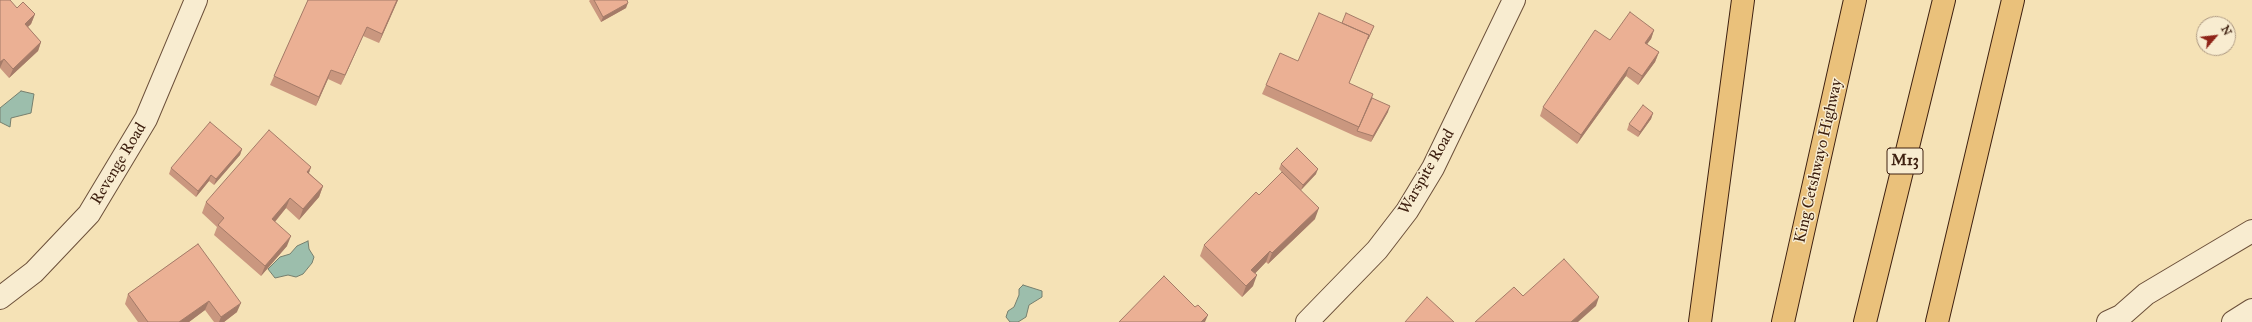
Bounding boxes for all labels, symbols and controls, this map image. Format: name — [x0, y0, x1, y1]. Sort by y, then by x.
north arrow — [2196, 16, 2236, 56]
text: N — [2218, 23, 2234, 38]
street label: King Cetshwayo Highway — [1791, 77, 1847, 245]
street label: Revenge Road — [87, 120, 151, 208]
street label: Warspite Road — [1395, 126, 1459, 218]
road number: M13 — [1887, 148, 1923, 174]

